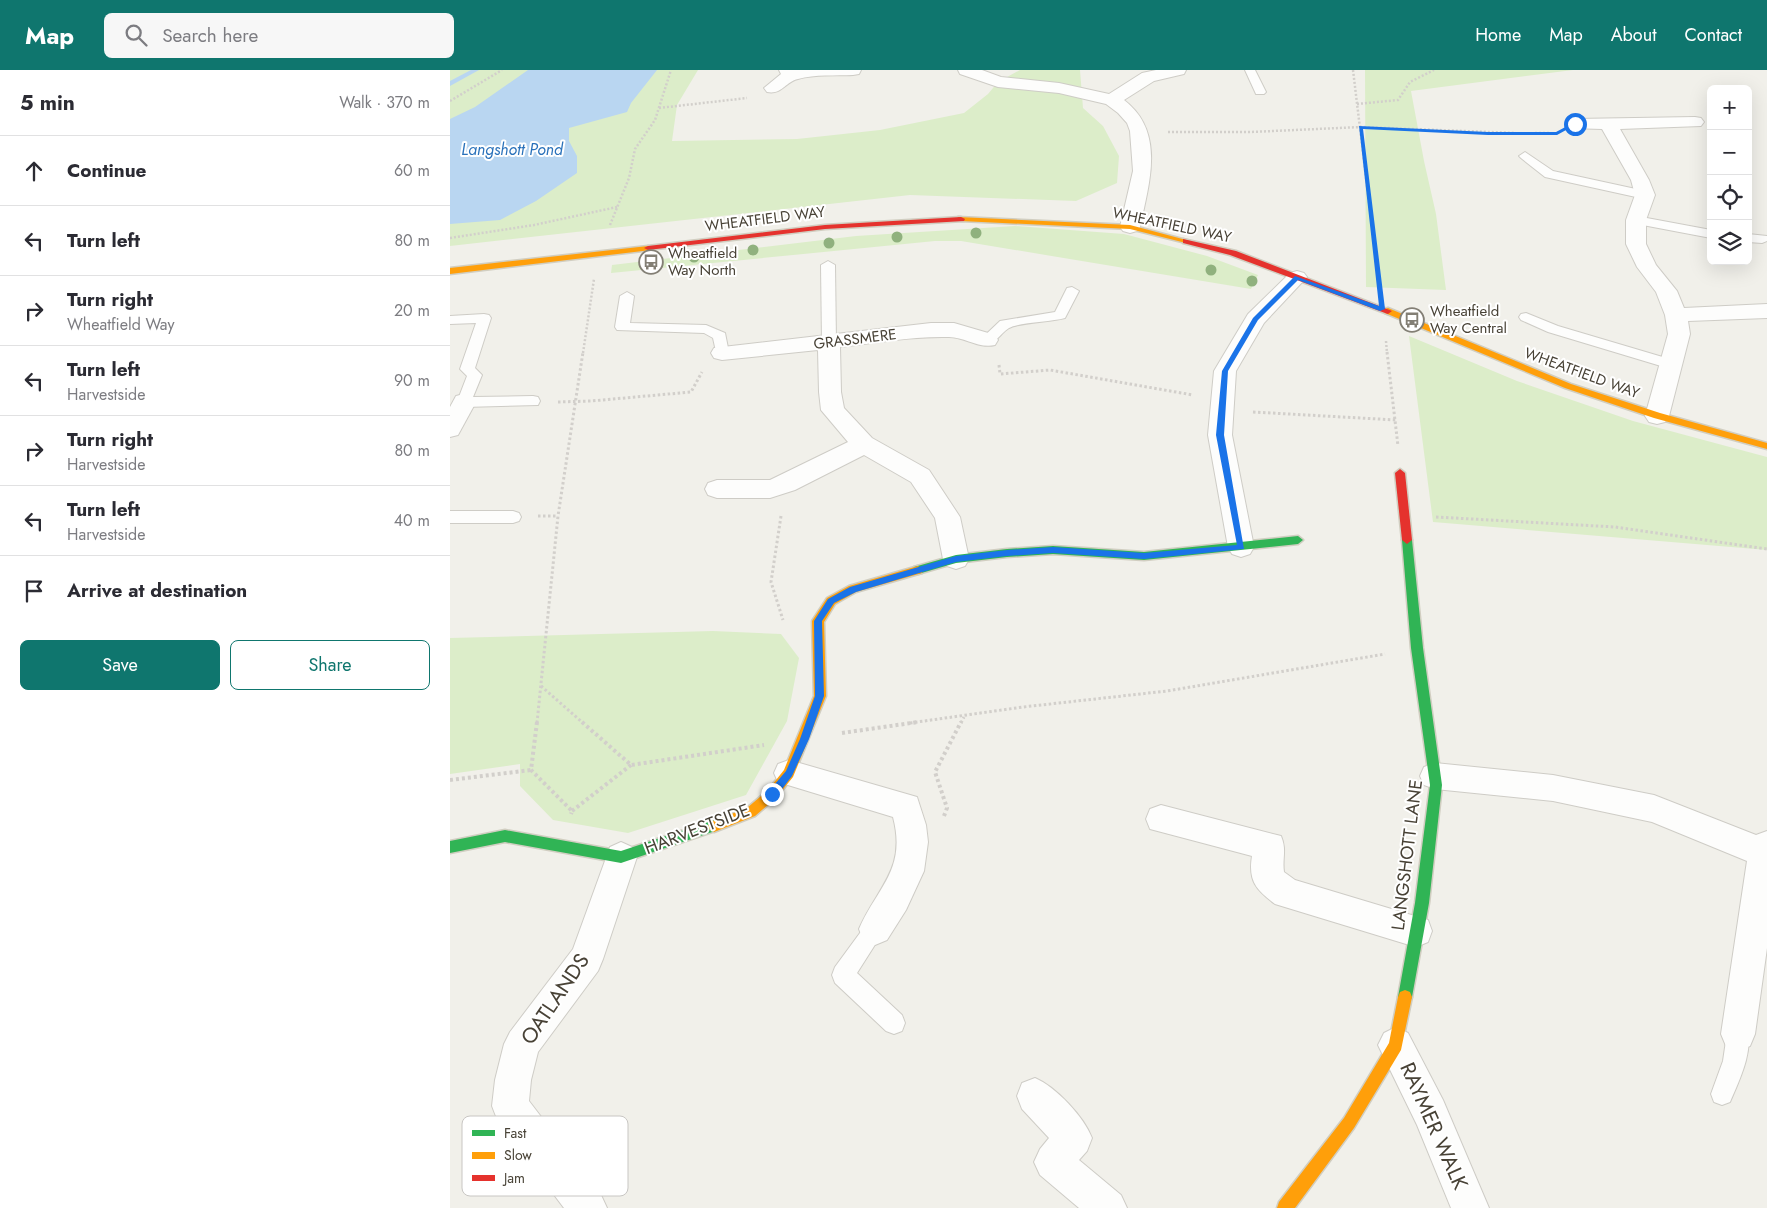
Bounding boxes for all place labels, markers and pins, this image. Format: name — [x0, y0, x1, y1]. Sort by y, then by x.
place label: Wheatfield Way North — [668, 242, 737, 281]
bus stop icon: Wheatfield Way North — [638, 249, 664, 275]
place label: Wheatfield Way Central — [1430, 300, 1507, 339]
bus stop icon: Wheatfield Way Central — [1399, 307, 1425, 333]

